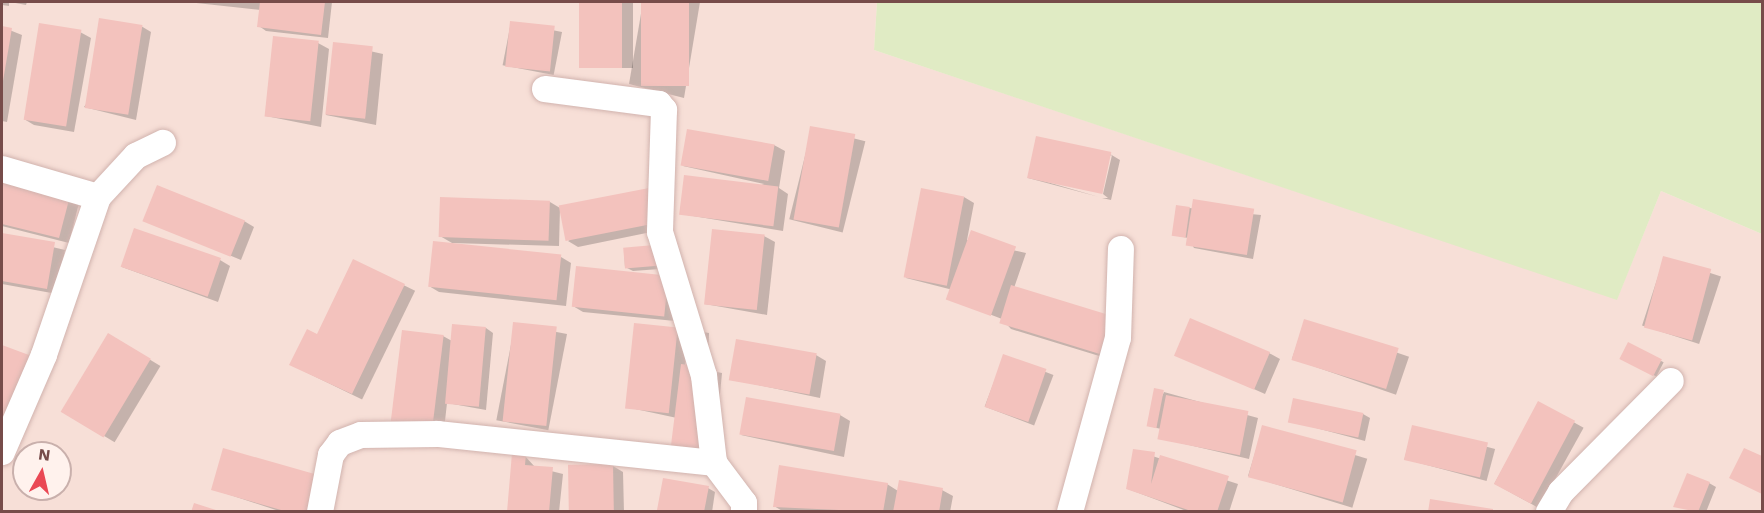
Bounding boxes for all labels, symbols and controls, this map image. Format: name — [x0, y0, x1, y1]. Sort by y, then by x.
north arrow — [12, 441, 72, 501]
text: N — [37, 444, 51, 465]

